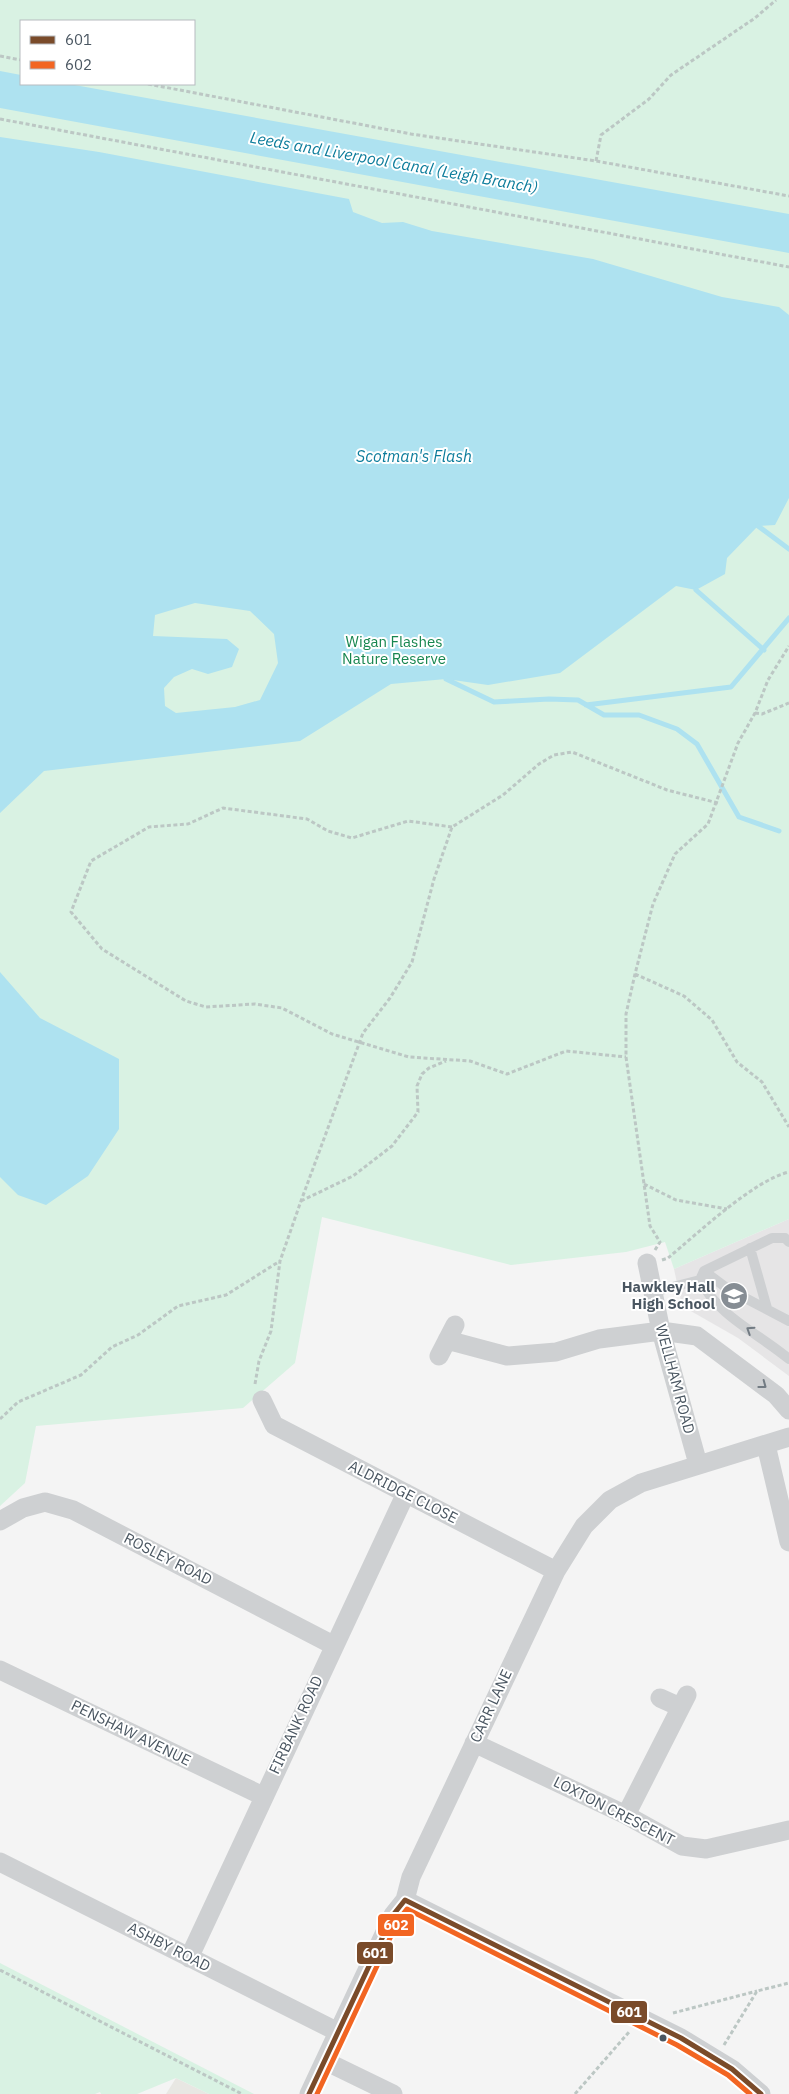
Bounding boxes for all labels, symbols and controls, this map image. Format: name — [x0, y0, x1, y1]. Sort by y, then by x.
legend — [20, 20, 195, 85]
text: 601 — [65, 30, 92, 49]
text: 602 — [65, 55, 92, 74]
water label: Leeds and Liverpool Canal (Leigh Branch) — [249, 127, 539, 197]
water label: Scotman's Flash — [356, 446, 472, 466]
park label: Wigan Flashes Nature Reserve — [342, 632, 446, 668]
place label: Hawkley Hall High School — [622, 1277, 715, 1313]
school or university icon: Hawkley Hall High School — [719, 1281, 749, 1311]
street label: WELLHAM ROAD — [652, 1322, 699, 1436]
one-way arrow — [747, 1327, 756, 1336]
one-way arrow — [757, 1379, 767, 1388]
street label: ALDRIDGE CLOSE — [345, 1456, 461, 1527]
street label: ROSLEY ROAD — [121, 1528, 216, 1589]
street label: CARR LANE — [465, 1666, 516, 1745]
street label: FIRBANK ROAD — [264, 1673, 327, 1777]
street label: PENSHAW AVENUE — [68, 1695, 194, 1770]
street label: LOXTON CRESCENT — [551, 1772, 678, 1849]
line badge: 602 — [377, 1913, 415, 1937]
text: 602 — [383, 1916, 409, 1934]
street label: ASHBY ROAD — [125, 1918, 214, 1976]
line badge: 601 — [356, 1941, 394, 1965]
text: 601 — [362, 1944, 388, 1962]
line badge: 601 — [610, 2000, 648, 2024]
text: 601 — [616, 2003, 642, 2021]
unlabelled marker — [658, 2033, 668, 2043]

